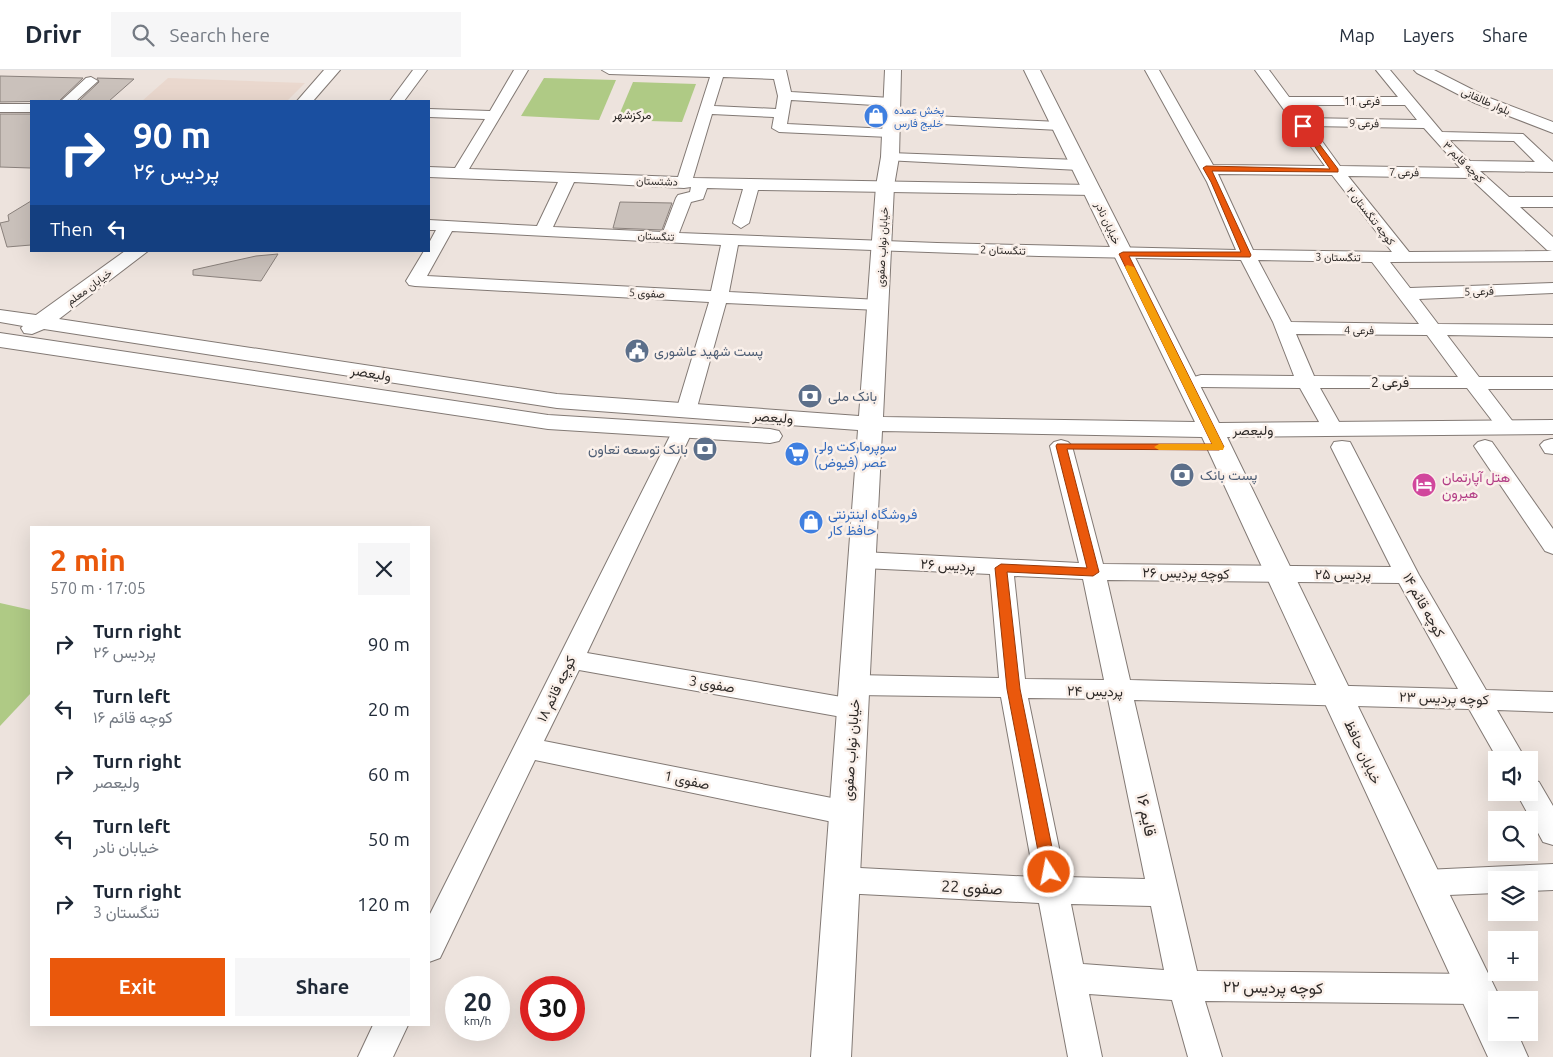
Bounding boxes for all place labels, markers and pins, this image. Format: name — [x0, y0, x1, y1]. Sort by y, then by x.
shop icon: پخش عمده خلیج فارس — [863, 103, 889, 129]
place label: پخش عمده خلیج فارس — [894, 104, 944, 131]
pin — [1282, 105, 1324, 147]
public building icon: پست شهید عاشوری — [624, 338, 650, 364]
place label: پست شهید عاشوری — [654, 343, 763, 361]
bank icon: بانک ملی — [797, 383, 823, 409]
place label: بانک ملی — [828, 388, 877, 405]
bank icon: بانک توسعه تعاون — [692, 436, 718, 462]
place label: سوپرمارکت ولی عصر (فیوض) — [814, 438, 897, 471]
place label: بانک توسعه تعاون — [588, 441, 688, 458]
supermarket icon: سوپرمارکت ولی عصر (فیوض) — [784, 441, 810, 467]
bank icon: پست بانک — [1169, 462, 1195, 488]
place label: پست بانک — [1200, 467, 1257, 485]
place label: هتل آپارتمان هیرون — [1442, 469, 1511, 502]
hotel icon: هتل آپارتمان هیرون — [1411, 472, 1437, 498]
place label: فروشگاه اینترنتی حافظ کار — [827, 506, 917, 539]
shop icon: فروشگاه اینترنتی حافظ کار — [798, 509, 824, 535]

